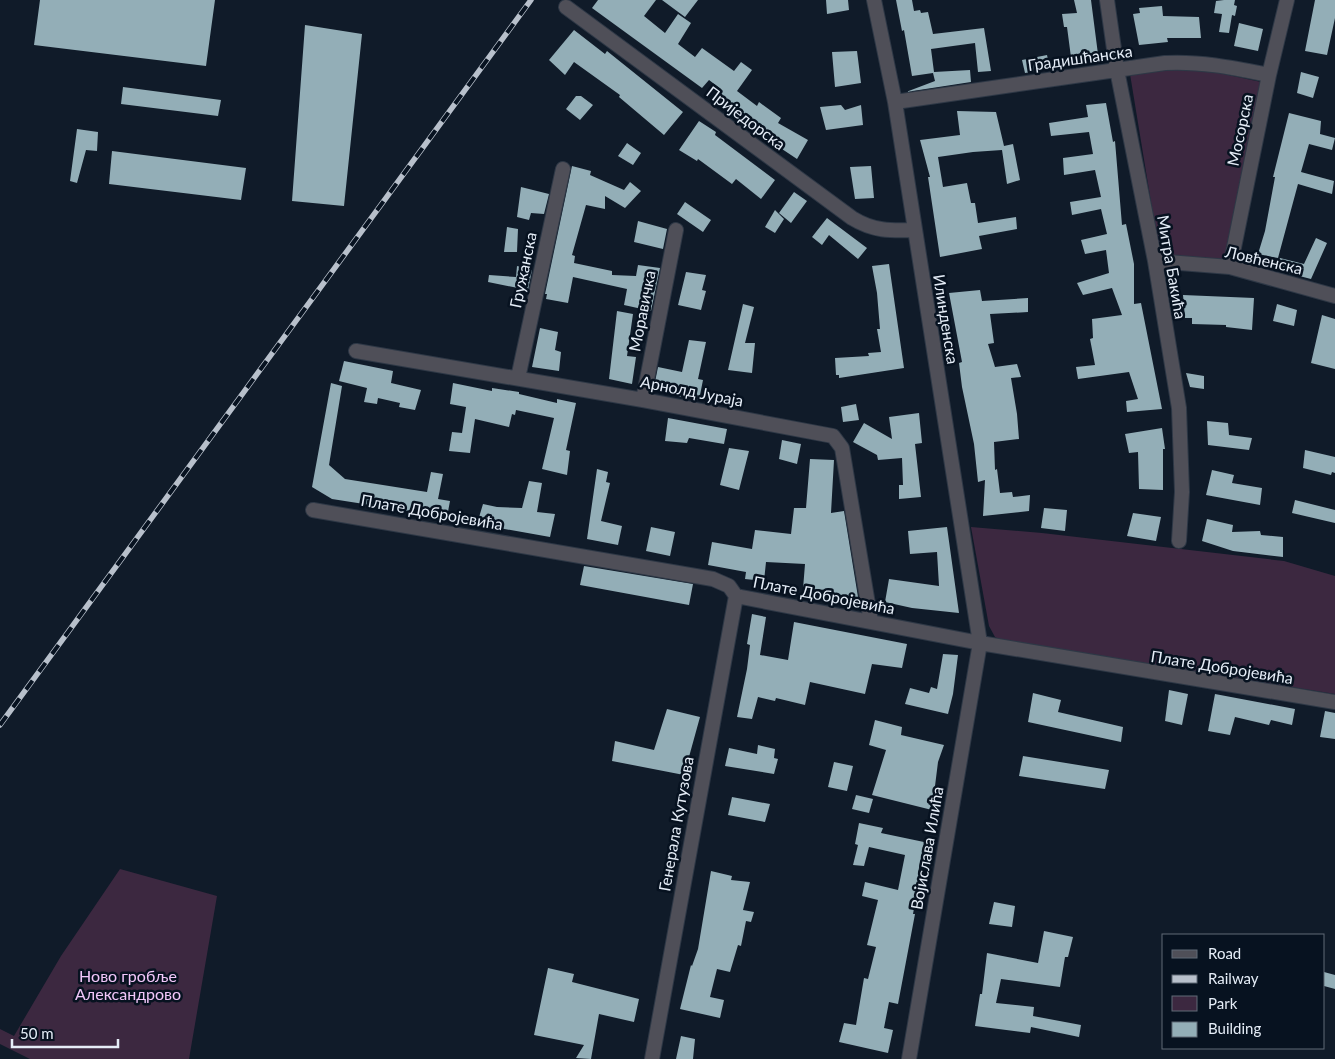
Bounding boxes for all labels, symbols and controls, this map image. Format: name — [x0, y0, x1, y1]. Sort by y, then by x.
street label: Градишћанска — [1026, 41, 1134, 74]
street label: Приједорска — [703, 82, 789, 153]
street label: Мосорска — [1223, 92, 1256, 168]
street label: Митра Бакића — [1154, 213, 1191, 320]
street label: Гружанска — [505, 230, 540, 310]
street label: Ловћенска — [1223, 241, 1305, 278]
street label: Моравичка — [624, 269, 659, 353]
street label: Илинденска — [930, 273, 963, 365]
street label: Арнолд Јураја — [639, 371, 745, 410]
street label: Плате Добројевића — [360, 490, 505, 533]
street label: Плате Добројевића — [752, 571, 897, 618]
street label: Плате Добројевића — [1150, 646, 1295, 687]
street label: Генерала Кутузова — [654, 755, 697, 893]
street label: Војислава Илића — [906, 785, 947, 911]
legend — [1162, 934, 1325, 1049]
text: Road — [1208, 944, 1241, 962]
park label: Ново гробље Александрово — [75, 966, 181, 1003]
text: Railway — [1208, 969, 1259, 987]
text: Park — [1208, 994, 1238, 1012]
scale bar — [12, 1016, 119, 1048]
text: Building — [1208, 1019, 1261, 1037]
text: 50 m — [20, 1024, 54, 1042]

